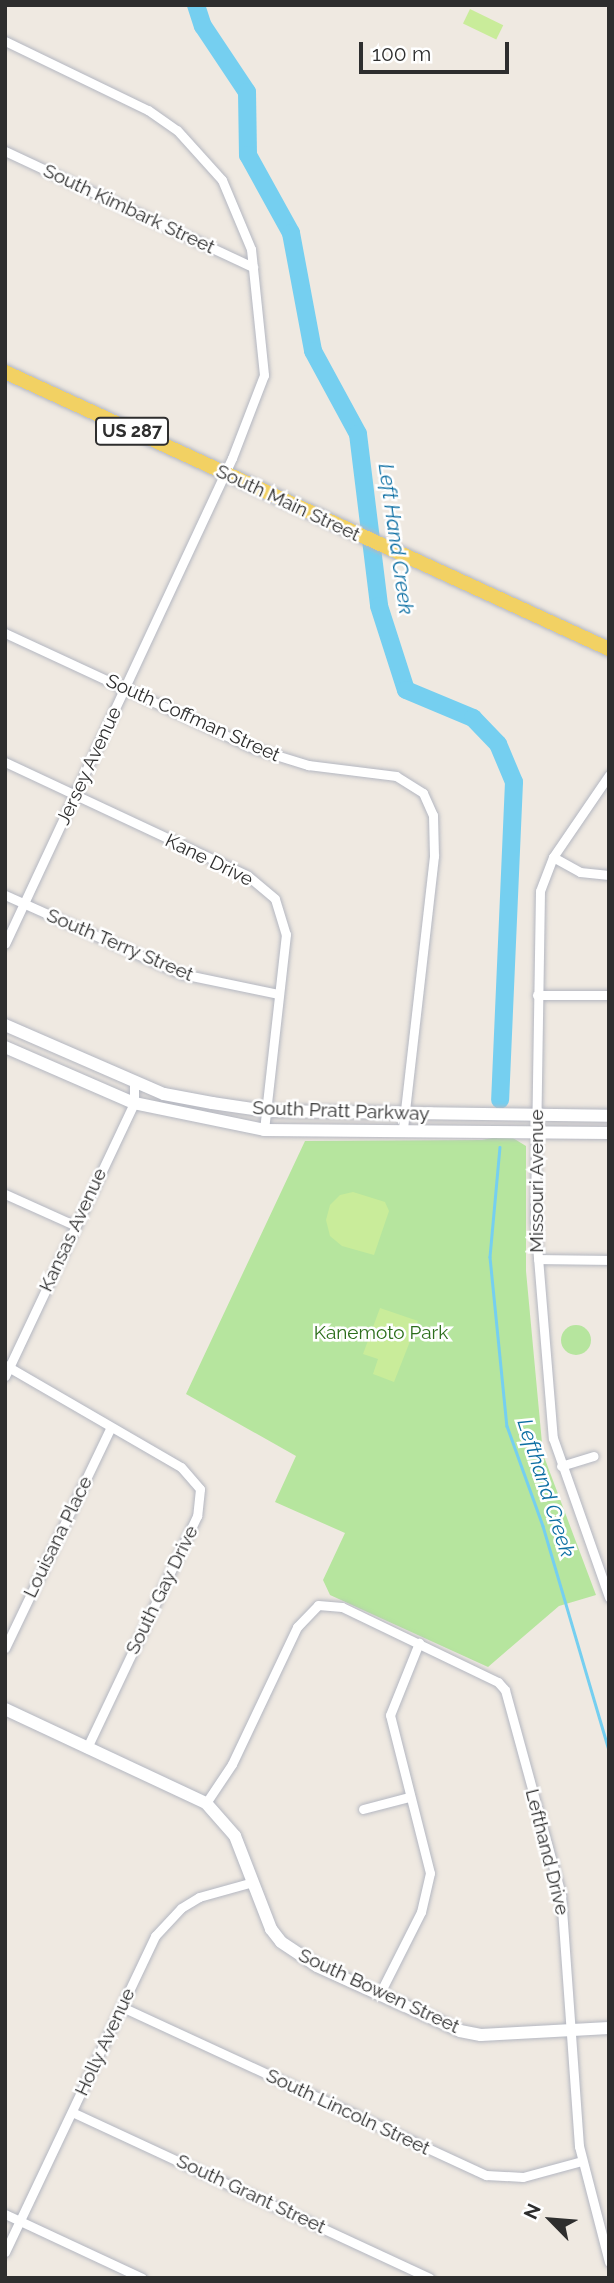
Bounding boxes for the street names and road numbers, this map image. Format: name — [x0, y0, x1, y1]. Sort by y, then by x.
street label: South Kimbark Street — [40, 159, 218, 259]
road number: US 287 — [94, 416, 170, 446]
street label: South Main Street — [212, 460, 364, 546]
street label: South Coffman Street — [102, 669, 284, 767]
street label: Jersey Avenue — [51, 703, 127, 829]
street label: Kane Drive — [161, 829, 257, 891]
street label: South Terry Street — [43, 904, 197, 986]
street label: South Pratt Parkway — [252, 1097, 430, 1125]
street label: Missouri Avenue — [526, 1109, 548, 1253]
street label: Kansas Avenue — [34, 1165, 112, 1295]
street label: Louisana Place — [19, 1473, 97, 1601]
street label: South Gay Drive — [121, 1522, 203, 1658]
street label: Lefthand Drive — [520, 1787, 574, 1917]
street label: South Bowen Street — [295, 1944, 463, 2038]
street label: Holly Avenue — [70, 1984, 140, 2100]
street label: South Lincoln Street — [262, 2064, 434, 2160]
street label: South Grant Street — [173, 2149, 329, 2239]

